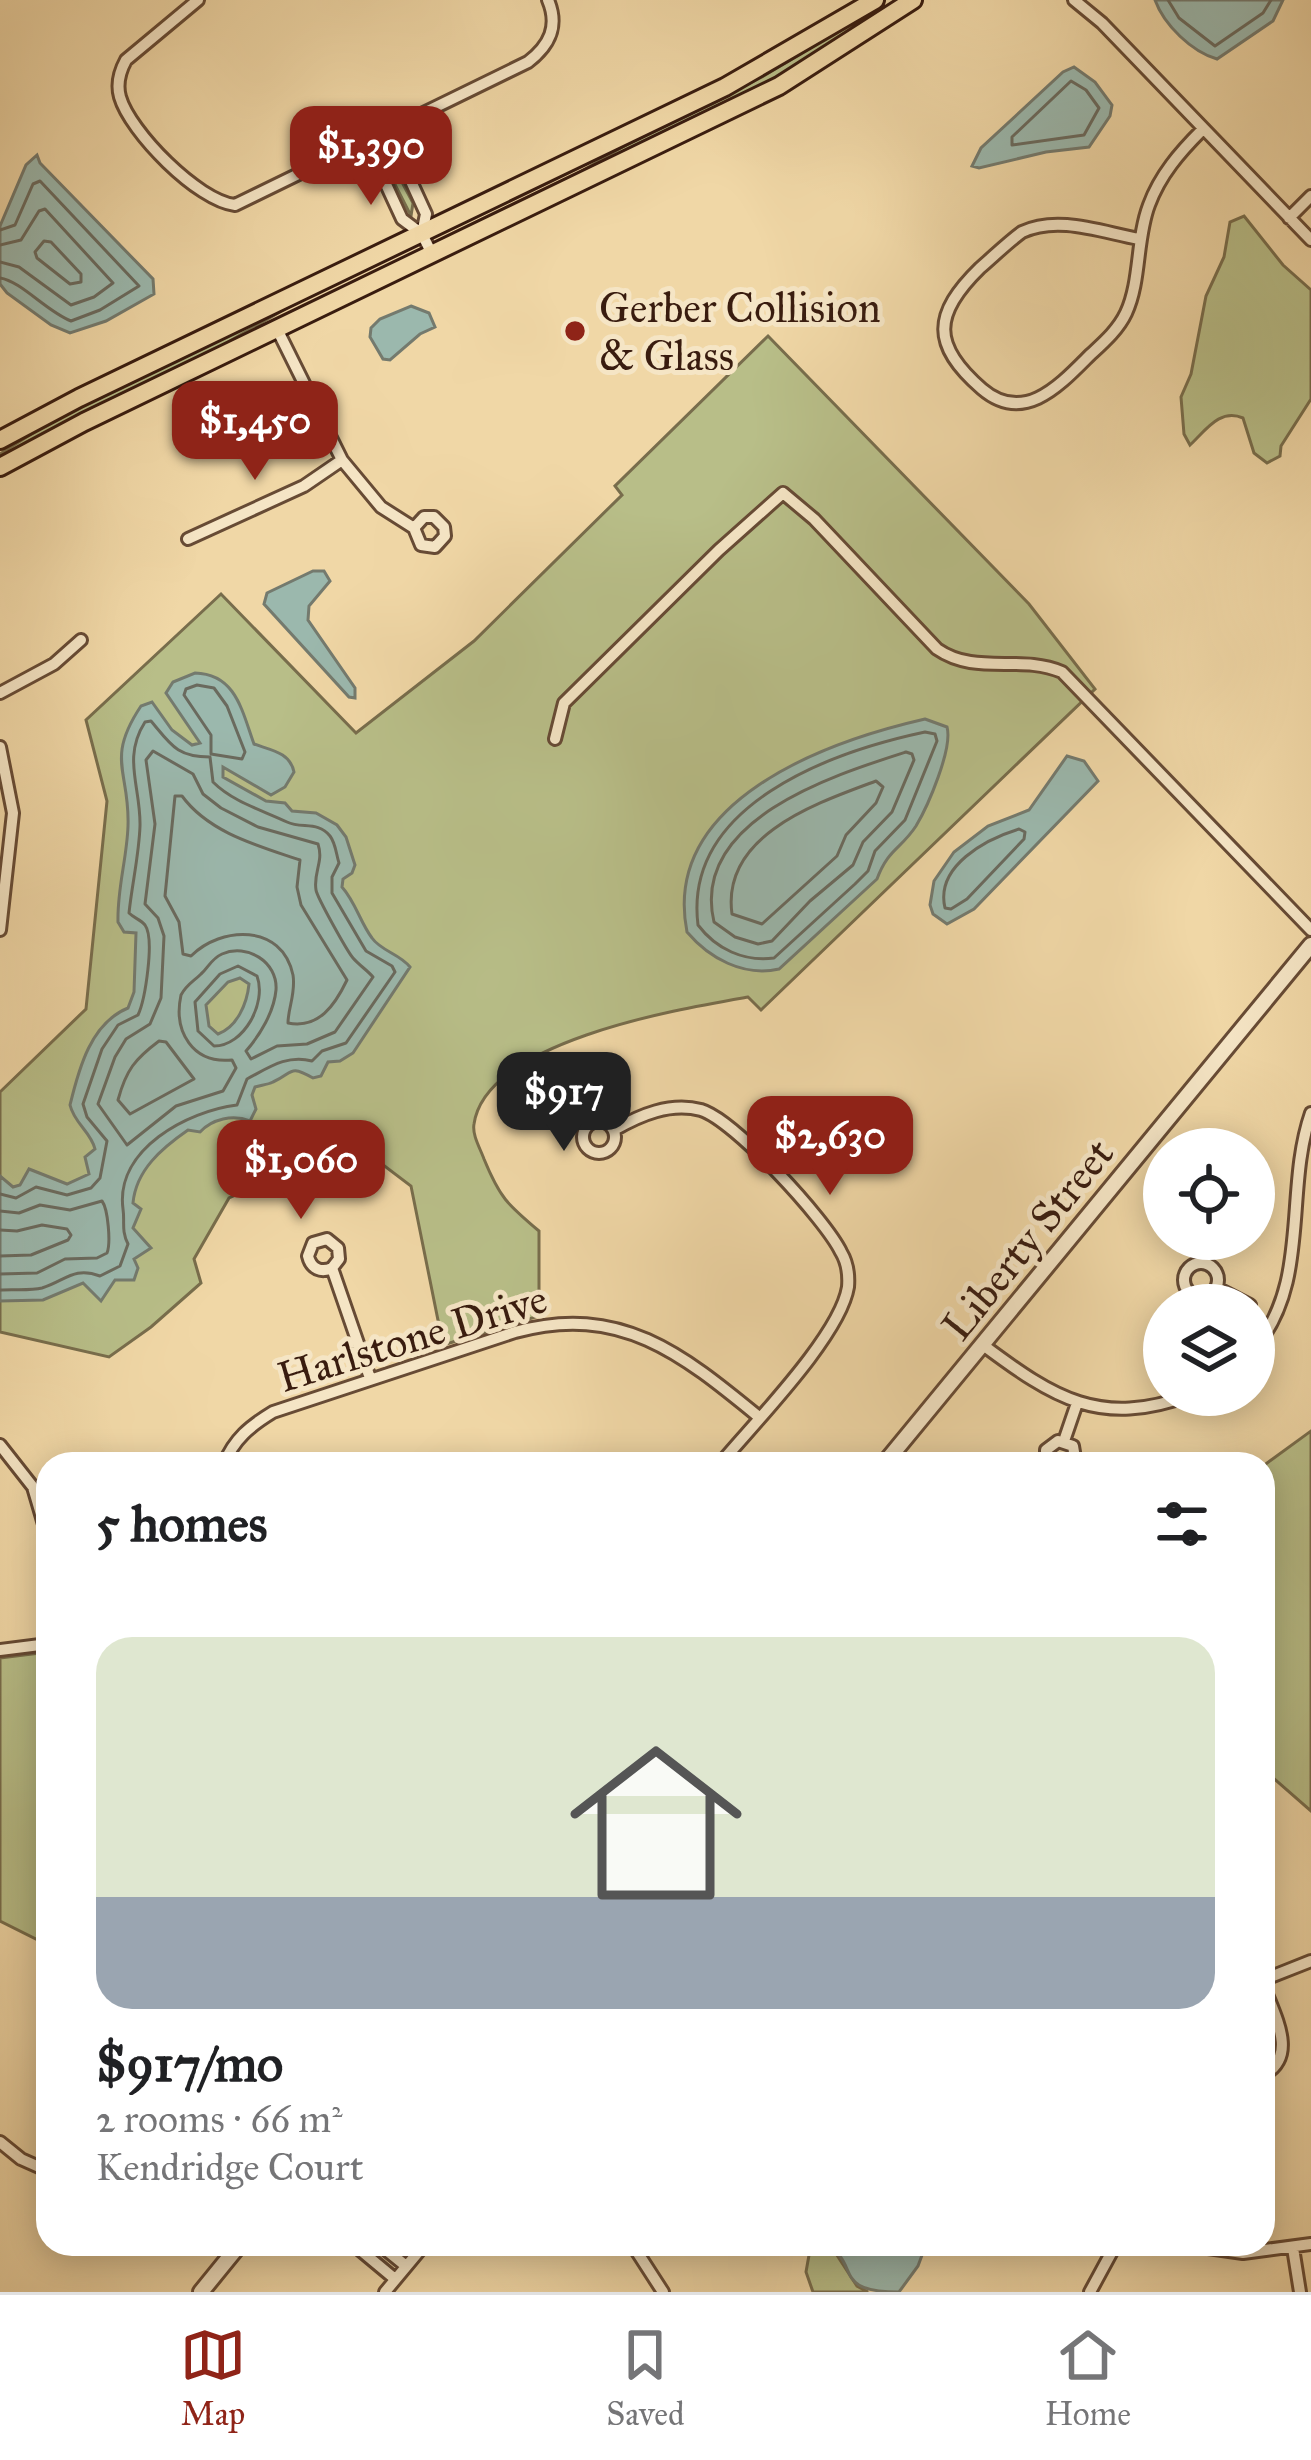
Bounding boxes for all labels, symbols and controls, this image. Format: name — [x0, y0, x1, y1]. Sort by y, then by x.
pin: $1,390 — [273, 106, 469, 208]
text: $1,390 — [317, 121, 425, 169]
place label: Gerber Collision & Glass — [599, 282, 881, 382]
marker: Gerber Collision & Glass — [562, 318, 588, 344]
pin: $1,450 — [157, 381, 353, 483]
text: $1,450 — [199, 396, 311, 444]
pin: $917 — [493, 1052, 635, 1154]
text: $917 — [524, 1067, 604, 1115]
pin: $2,630 — [732, 1096, 928, 1198]
text: $2,630 — [774, 1111, 886, 1159]
pin: $1,060 — [203, 1120, 399, 1222]
street label: Liberty Street — [931, 1128, 1125, 1351]
map controls — [1143, 1128, 1275, 1416]
button: locate — [1143, 1128, 1275, 1260]
text: $1,060 — [244, 1135, 358, 1183]
street label: Harlstone Drive — [271, 1272, 553, 1404]
button: layers — [1143, 1284, 1275, 1416]
icon: filters — [1149, 1491, 1215, 1557]
text: 5 homes — [96, 1493, 267, 1555]
icon: home — [548, 1715, 764, 1931]
text: $917/mo — [96, 2033, 283, 2095]
text: 2 rooms · 66 m² — [96, 2095, 343, 2143]
text: Kendridge Court — [96, 2143, 364, 2191]
tab: Map — [180, 2322, 246, 2434]
tab: Saved — [606, 2322, 685, 2434]
tab: Home — [1045, 2322, 1131, 2434]

